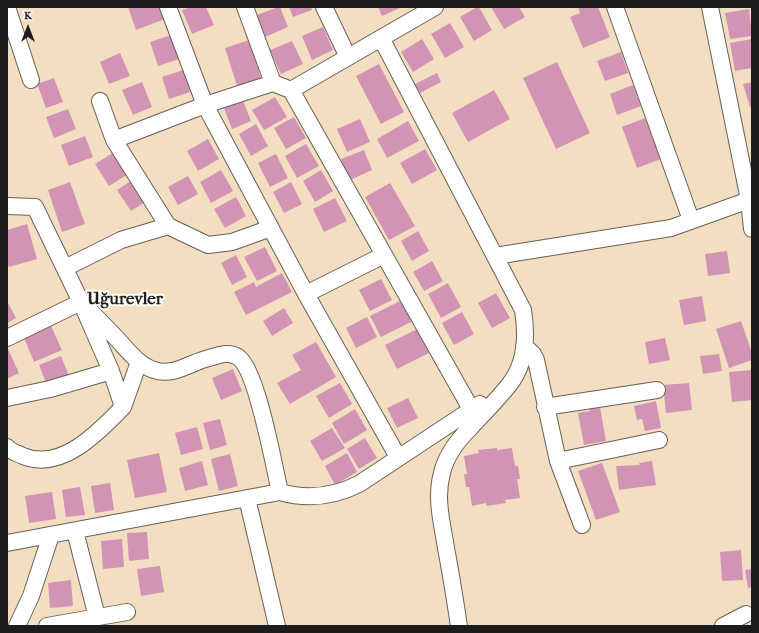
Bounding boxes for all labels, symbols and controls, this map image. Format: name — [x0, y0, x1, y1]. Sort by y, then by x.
north arrow — [8, 8, 48, 48]
text: K — [24, 9, 32, 22]
district label: Uğurevler — [87, 290, 163, 310]

